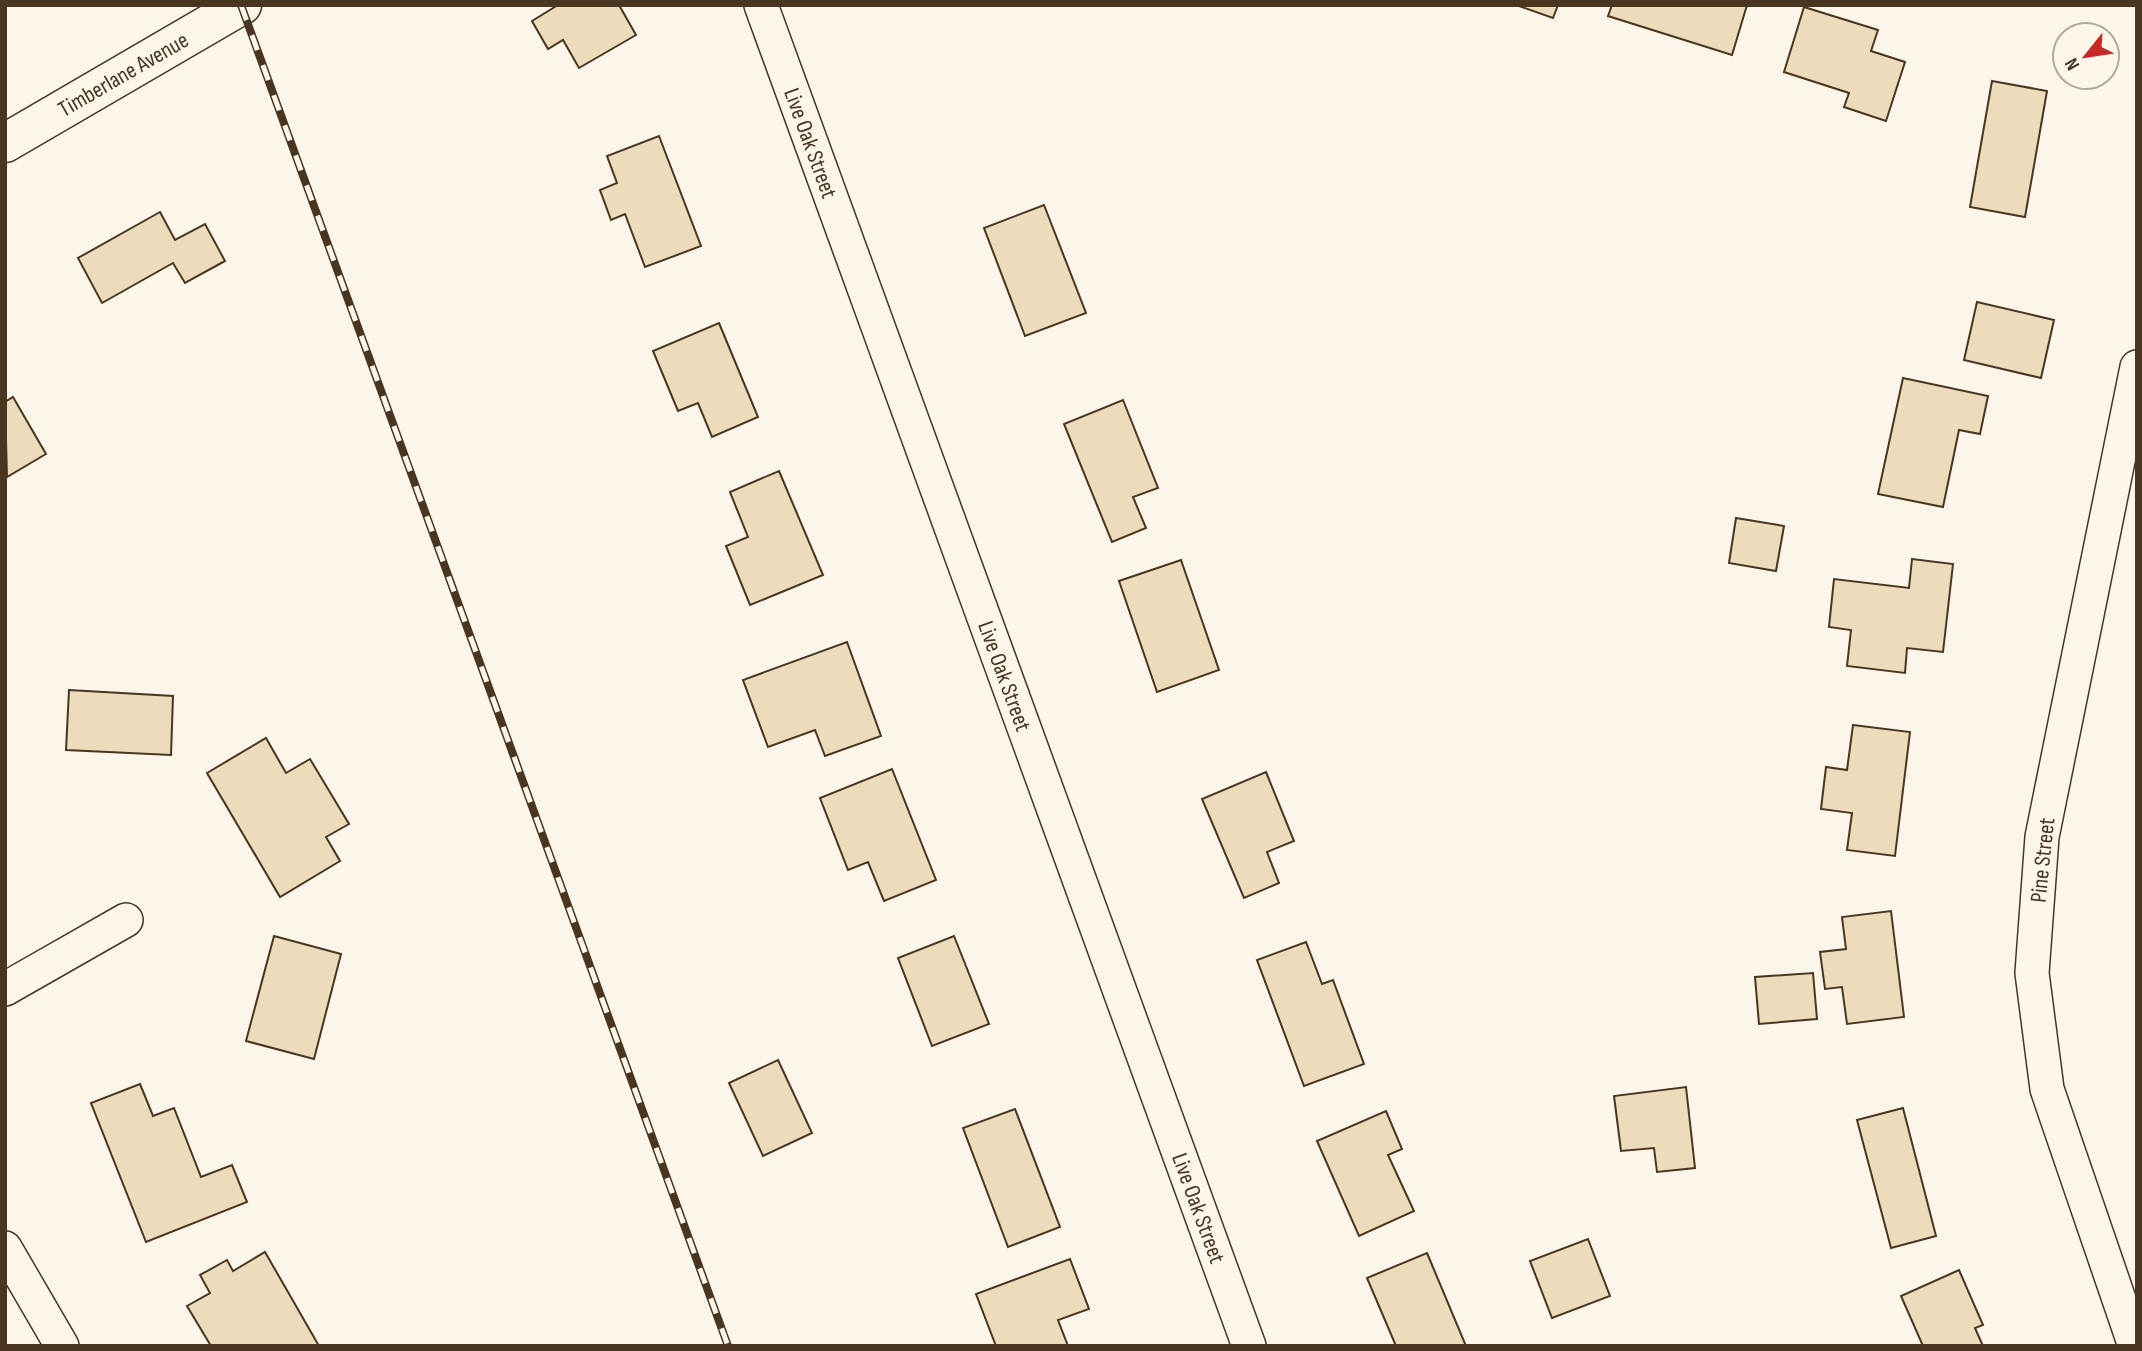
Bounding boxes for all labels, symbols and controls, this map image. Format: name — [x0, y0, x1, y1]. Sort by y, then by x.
north arrow — [2051, 21, 2121, 91]
street label: Timberlane Avenue — [53, 26, 194, 123]
text: N — [2060, 54, 2085, 74]
street label: Live Oak Street — [777, 84, 843, 202]
street label: Live Oak Street — [971, 617, 1037, 735]
street label: Pine Street — [2025, 816, 2061, 904]
street label: Live Oak Street — [1165, 1149, 1231, 1267]

